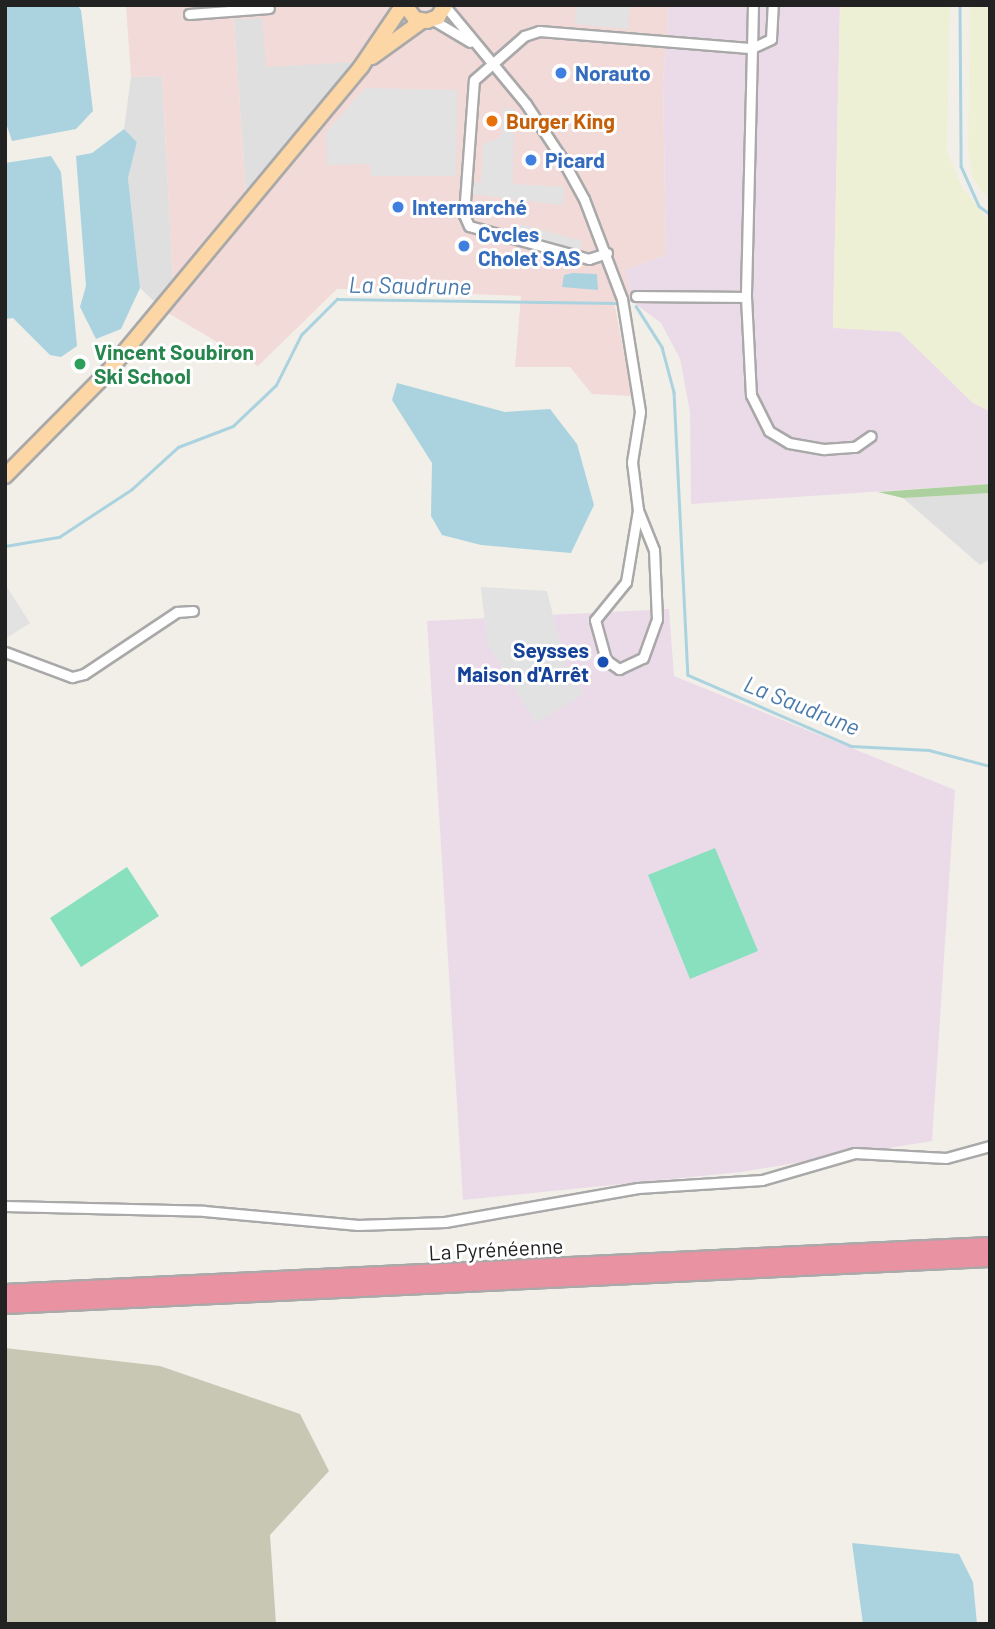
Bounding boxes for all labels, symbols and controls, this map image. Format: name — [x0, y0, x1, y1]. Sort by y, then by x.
place label: Norauto — [575, 60, 651, 86]
marker: Norauto — [553, 65, 569, 81]
place label: Burger King — [506, 108, 615, 134]
marker: Burger King — [484, 113, 500, 129]
place label: Picard — [545, 147, 605, 173]
marker: Picard — [523, 152, 539, 168]
place label: Intermarché — [412, 194, 527, 220]
marker: Intermarché — [390, 199, 406, 215]
place label: Cvcles Cholet SAS — [478, 221, 581, 271]
marker: Cvcles Cholet SAS — [456, 238, 472, 254]
water label: La Saudrune — [349, 270, 471, 300]
place label: Vincent Soubiron Ski School — [94, 339, 254, 389]
marker: Vincent Soubiron Ski School — [72, 356, 88, 372]
place label: Seysses Maison d'Arrêt — [457, 637, 589, 687]
marker: Seysses Maison d'Arrêt — [595, 654, 611, 670]
water label: La Saudrune — [740, 669, 864, 741]
street label: La Pyrénéenne — [428, 1233, 564, 1265]

